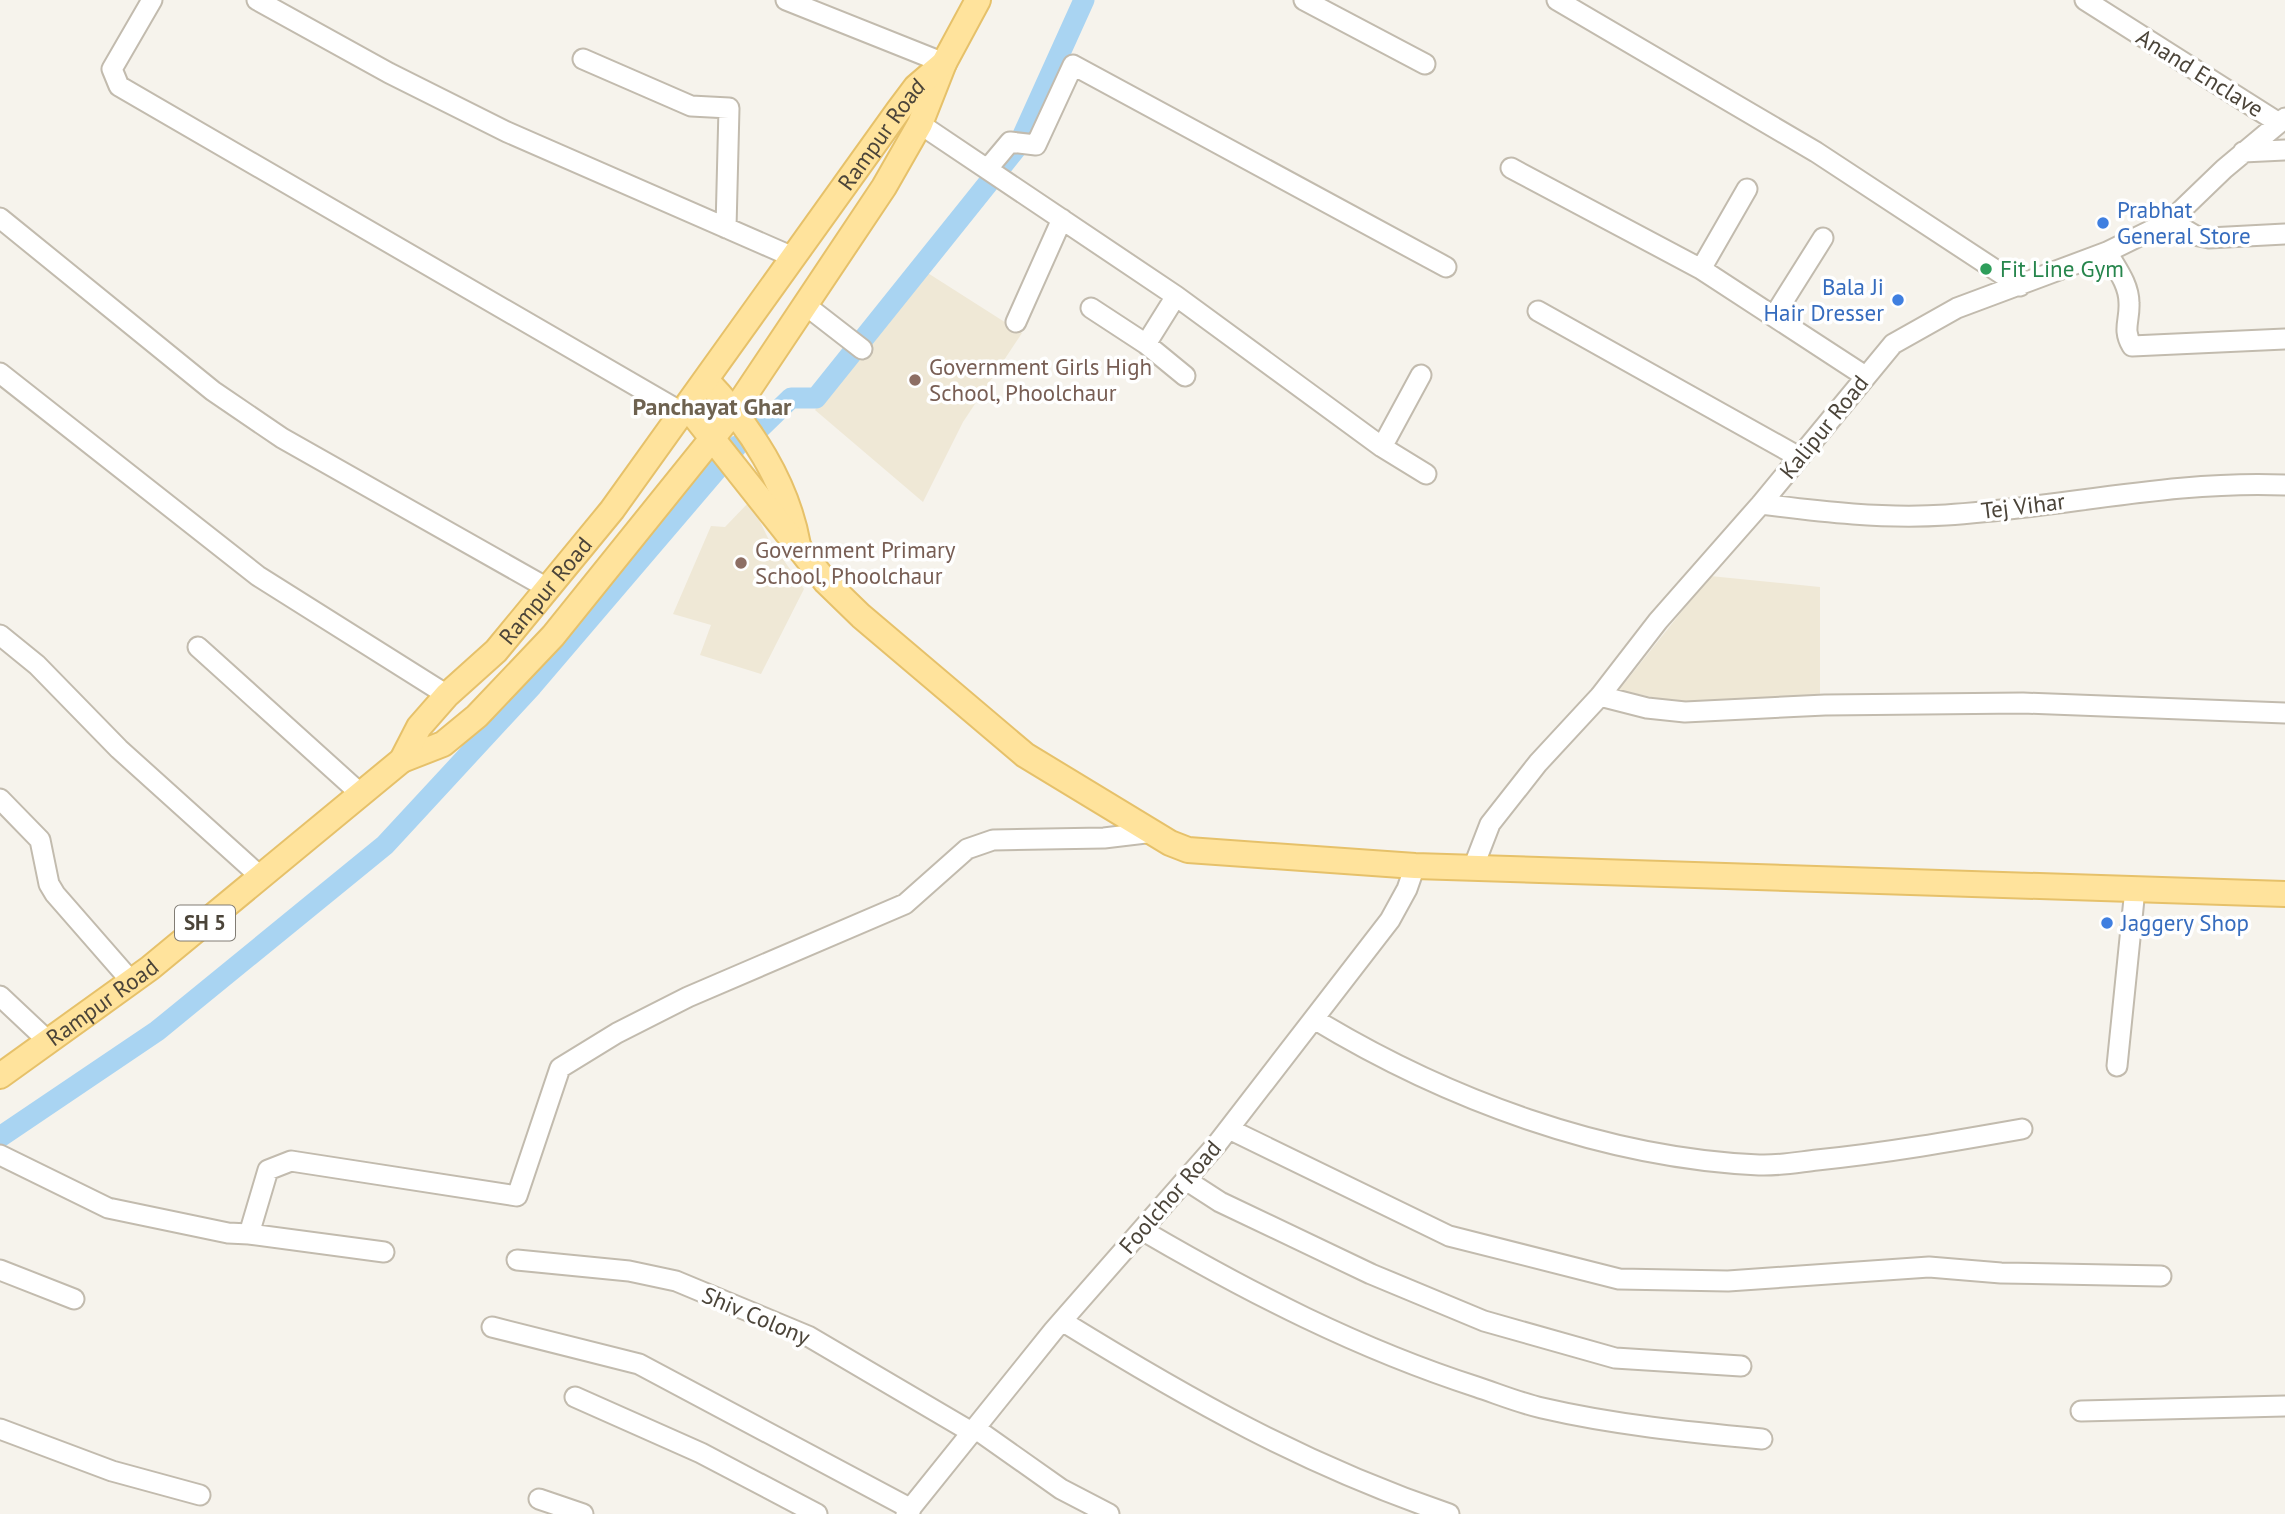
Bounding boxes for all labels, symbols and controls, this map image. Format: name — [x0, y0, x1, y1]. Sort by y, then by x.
street label: Anand Enclave — [2131, 22, 2269, 123]
street label: Rampur Road — [831, 71, 930, 196]
place label: Prabhat General Store — [2117, 195, 2251, 250]
marker: Prabhat General Store — [2095, 215, 2111, 231]
place label: Fit Line Gym — [2000, 254, 2124, 283]
marker: Fit Line Gym — [1978, 261, 1994, 277]
place label: Bala Ji Hair Dresser — [1764, 272, 1884, 327]
marker: Bala Ji Hair Dresser — [1890, 292, 1906, 308]
place label: Government Girls High School, Phoolchaur — [929, 352, 1152, 407]
street label: Kalipur Road — [1773, 369, 1874, 484]
marker: Government Girls High School, Phoolchaur — [907, 372, 923, 388]
district label: Panchayat Ghar — [633, 391, 792, 422]
street label: Tej Vihar — [1979, 486, 2067, 525]
street label: Rampur Road — [492, 531, 598, 650]
place label: Government Primary School, Phoolchaur — [755, 535, 956, 590]
marker: Government Primary School, Phoolchaur — [733, 555, 749, 571]
road number: SH 5 — [175, 906, 235, 940]
place label: Jaggery Shop — [2120, 908, 2249, 937]
marker: Jaggery Shop — [2099, 915, 2115, 931]
street label: Rampur Road — [40, 952, 164, 1052]
street label: Foolchor Road — [1112, 1134, 1227, 1259]
street label: Shiv Colony — [698, 1280, 815, 1351]

